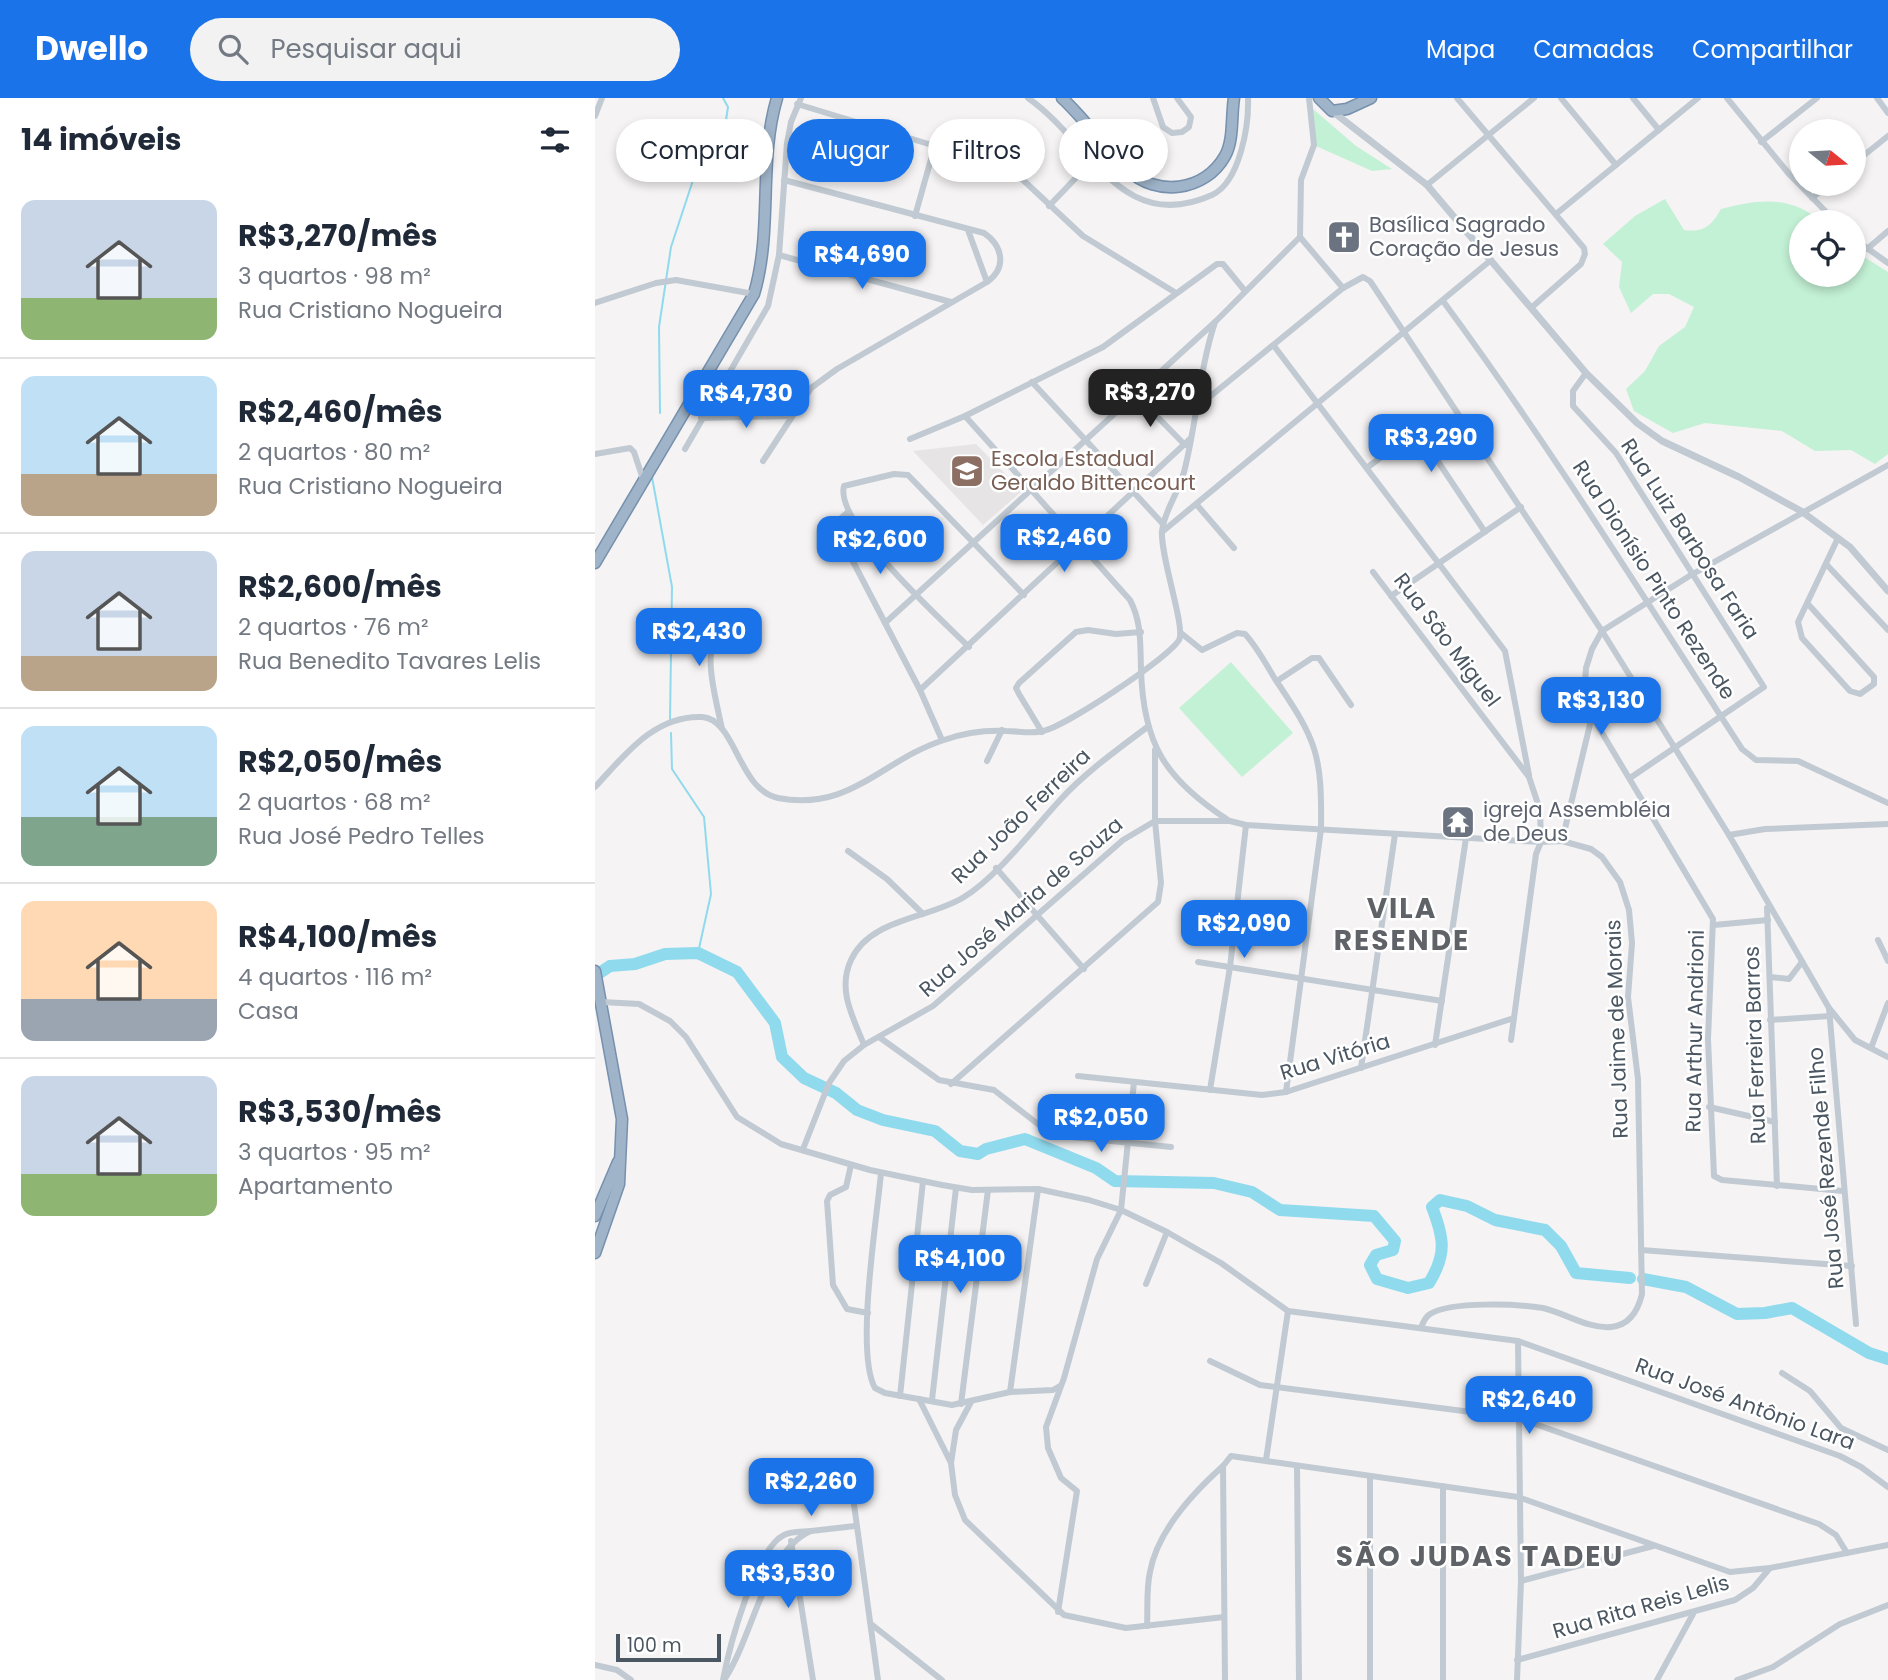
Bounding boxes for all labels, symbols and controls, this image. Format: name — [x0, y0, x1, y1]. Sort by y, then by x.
search box — [190, 18, 680, 81]
text: Dwello — [35, 25, 148, 72]
icon: search — [214, 30, 252, 68]
text: Pesquisar aqui — [270, 31, 462, 67]
text: Mapa — [1426, 33, 1495, 66]
text: Camadas — [1533, 33, 1654, 66]
text: Compartilhar — [1692, 33, 1853, 66]
text: 14 imóveis — [21, 118, 182, 161]
chip: Comprar — [616, 119, 773, 182]
chip: Alugar — [787, 119, 914, 182]
chip: Filtros — [928, 119, 1045, 182]
chip: Novo — [1059, 119, 1168, 182]
north arrow — [1789, 119, 1865, 196]
map controls — [1789, 119, 1866, 287]
icon: filters — [536, 121, 574, 159]
place label: Basílica Sagrado Coração de Jesus — [1369, 210, 1559, 263]
button: locate — [1789, 210, 1866, 287]
text: R$3,270/mês — [238, 214, 437, 257]
church icon: Basílica Sagrado Coração de Jesus — [1325, 218, 1363, 256]
icon: home — [77, 228, 161, 312]
pin: R$4,690 — [797, 232, 927, 291]
text: R$4,690 — [814, 238, 910, 270]
text: 3 quartos · 98 m² — [238, 260, 431, 292]
text: Rua Cristiano Nogueira — [238, 294, 503, 326]
pin: R$4,730 — [681, 370, 811, 430]
pin: R$3,270 — [1085, 370, 1215, 429]
text: R$3,270 — [1104, 376, 1196, 408]
text: R$4,730 — [699, 377, 793, 409]
text: R$2,460/mês — [238, 390, 443, 433]
icon: home — [77, 404, 161, 488]
pin: R$3,290 — [1366, 414, 1496, 474]
text: R$3,290 — [1385, 421, 1477, 453]
street label: Rua Luiz Barbosa Faria — [1614, 433, 1766, 645]
text: 2 quartos · 80 m² — [238, 436, 430, 468]
place label: Escola Estadual Geraldo Bittencourt — [991, 444, 1196, 497]
school or university icon: Escola Estadual Geraldo Bittencourt — [948, 452, 986, 490]
street label: Rua Dionísio Pinto Rezende — [1566, 455, 1743, 705]
text: Rua Cristiano Nogueira — [238, 470, 503, 502]
pin: R$2,460 — [999, 514, 1129, 574]
pin: R$2,600 — [815, 517, 945, 576]
text: R$2,460 — [1016, 521, 1112, 553]
text: R$2,600 — [833, 523, 927, 555]
text: R$2,600/mês — [238, 565, 442, 608]
street label: Rua São Miguel — [1387, 567, 1507, 713]
icon: home — [77, 579, 161, 663]
pin: R$2,430 — [634, 608, 764, 668]
text: 2 quartos · 76 m² — [238, 611, 429, 643]
text: R$2,430 — [652, 615, 746, 647]
text: Rua Benedito Tavares Lelis — [238, 645, 541, 677]
pin: R$3,130 — [1536, 678, 1666, 737]
text: R$3,130 — [1557, 684, 1645, 716]
text: R$2,050/mês — [238, 740, 442, 783]
street label: Rua João Ferreira — [945, 742, 1097, 890]
icon: home — [77, 754, 161, 838]
text: 2 quartos · 68 m² — [238, 786, 431, 818]
place label: igreja Assembléia de Deus — [1483, 795, 1671, 848]
temple icon: igreja Assembléia de Deus — [1439, 803, 1477, 841]
street label: Rua José Maria de Souza — [913, 810, 1129, 1003]
text: Rua José Pedro Telles — [238, 820, 485, 852]
district label: VILA RESENDE — [1334, 889, 1470, 960]
pin: R$2,090 — [1179, 900, 1309, 960]
text: R$2,090 — [1197, 907, 1291, 939]
text: R$4,100/mês — [238, 915, 437, 958]
street label: Rua Jaime de Morais — [1598, 919, 1635, 1139]
icon: home — [77, 929, 161, 1013]
street label: Rua Arthur Andrioni — [1678, 929, 1711, 1133]
street label: Rua Ferreira Barros — [1737, 945, 1772, 1145]
text: 4 quartos · 116 m² — [238, 961, 432, 993]
text: Casa — [238, 995, 299, 1027]
street label: Rua Vitória — [1276, 1026, 1393, 1087]
street label: Rua José Rezende Filho — [1800, 1046, 1851, 1290]
text: R$3,530/mês — [238, 1090, 442, 1133]
pin: R$2,050 — [1036, 1094, 1166, 1154]
text: R$2,050 — [1054, 1101, 1148, 1133]
icon: home — [77, 1104, 161, 1188]
text: 3 quartos · 95 m² — [238, 1136, 431, 1168]
text: Apartamento — [238, 1170, 393, 1202]
pin: R$4,100 — [895, 1236, 1025, 1295]
text: R$4,100 — [915, 1242, 1005, 1274]
street label: Rua José Antônio Lara — [1631, 1350, 1859, 1457]
pin: R$2,640 — [1464, 1376, 1594, 1436]
text: R$2,640 — [1481, 1383, 1577, 1415]
pin: R$2,260 — [746, 1458, 876, 1518]
text: R$2,260 — [765, 1465, 857, 1497]
district label: SÃO JUDAS TADEU — [1336, 1537, 1624, 1576]
pin: R$3,530 — [723, 1550, 853, 1610]
text: R$3,530 — [741, 1557, 835, 1589]
street label: Rua Rita Reis Lelis — [1549, 1567, 1732, 1646]
scale bar — [616, 1631, 721, 1663]
text: 100 m — [627, 1632, 682, 1659]

